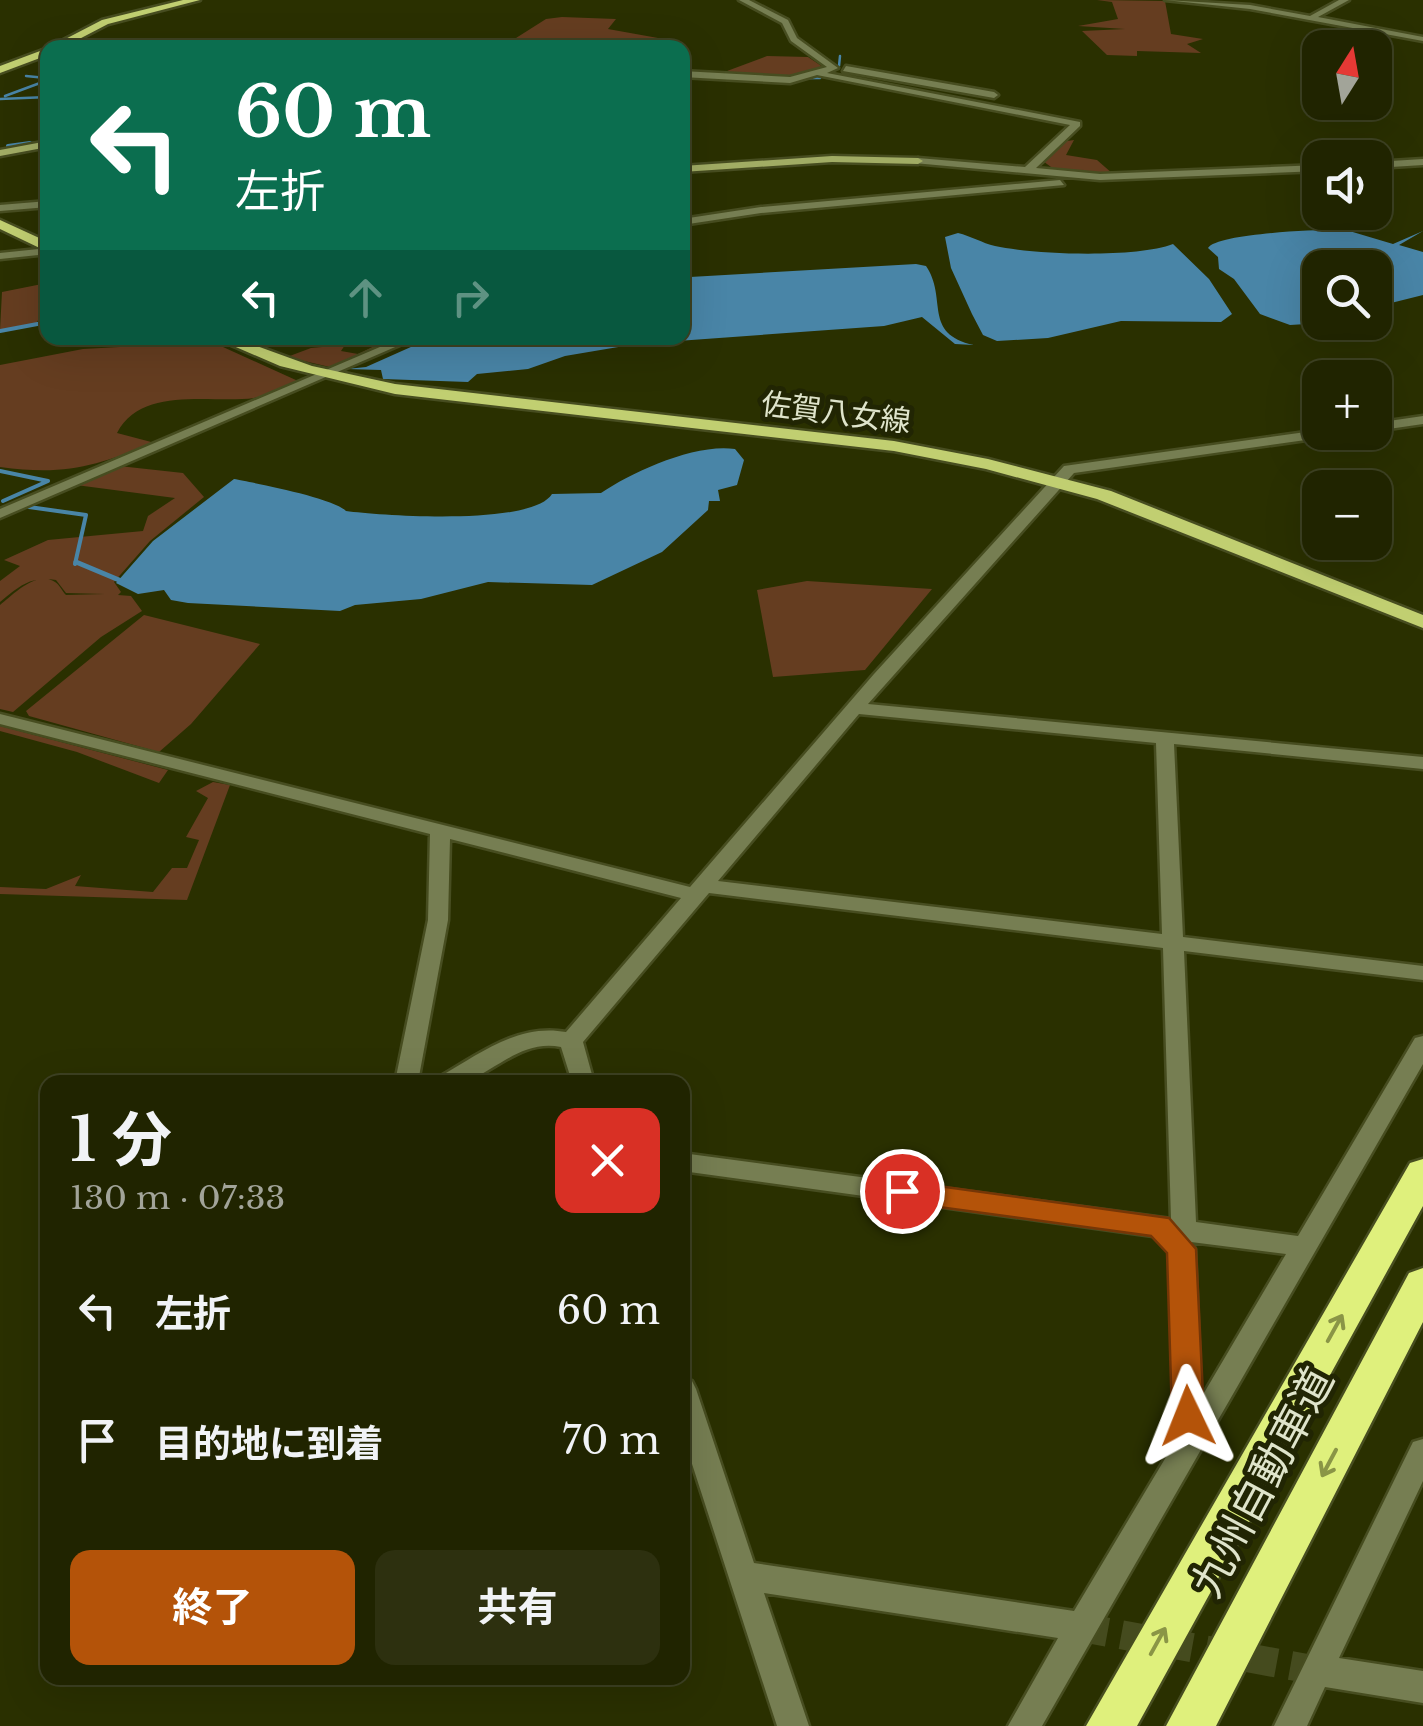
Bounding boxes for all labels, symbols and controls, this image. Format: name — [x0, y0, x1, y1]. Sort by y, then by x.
north arrow — [1302, 30, 1392, 120]
map controls — [1302, 30, 1392, 560]
text: 60 m — [235, 69, 431, 156]
icon: left — [70, 80, 200, 210]
button: sound — [1302, 140, 1392, 230]
text: 左折 — [235, 163, 325, 219]
button: search — [1302, 250, 1392, 340]
icon: left — [233, 270, 288, 325]
icon: ahead — [338, 270, 393, 325]
icon: right — [443, 270, 498, 325]
button: + — [1302, 360, 1392, 450]
street label: 佐賀八女線 — [759, 385, 913, 440]
button: − — [1302, 470, 1392, 560]
text: 1 分 — [70, 1103, 172, 1177]
button: close — [555, 1108, 660, 1213]
pin — [860, 1149, 945, 1234]
icon: arrive — [875, 1164, 930, 1219]
text: 130 m · 07:33 — [70, 1178, 285, 1218]
icon: left — [70, 1283, 125, 1338]
text: 60 m — [557, 1287, 660, 1334]
text: 左折 — [155, 1290, 231, 1337]
one-way arrow — [1326, 1313, 1346, 1343]
street label: 九州自動車道 — [1180, 1359, 1344, 1605]
position arrow — [1136, 1364, 1240, 1468]
icon: arrive — [70, 1413, 125, 1468]
text: 70 m — [562, 1417, 660, 1464]
text: 目的地に到着 — [155, 1420, 383, 1467]
one-way arrow — [1319, 1447, 1338, 1477]
button: 終了 — [70, 1550, 355, 1665]
button: 共有 — [375, 1550, 660, 1665]
one-way arrow — [1149, 1627, 1169, 1656]

